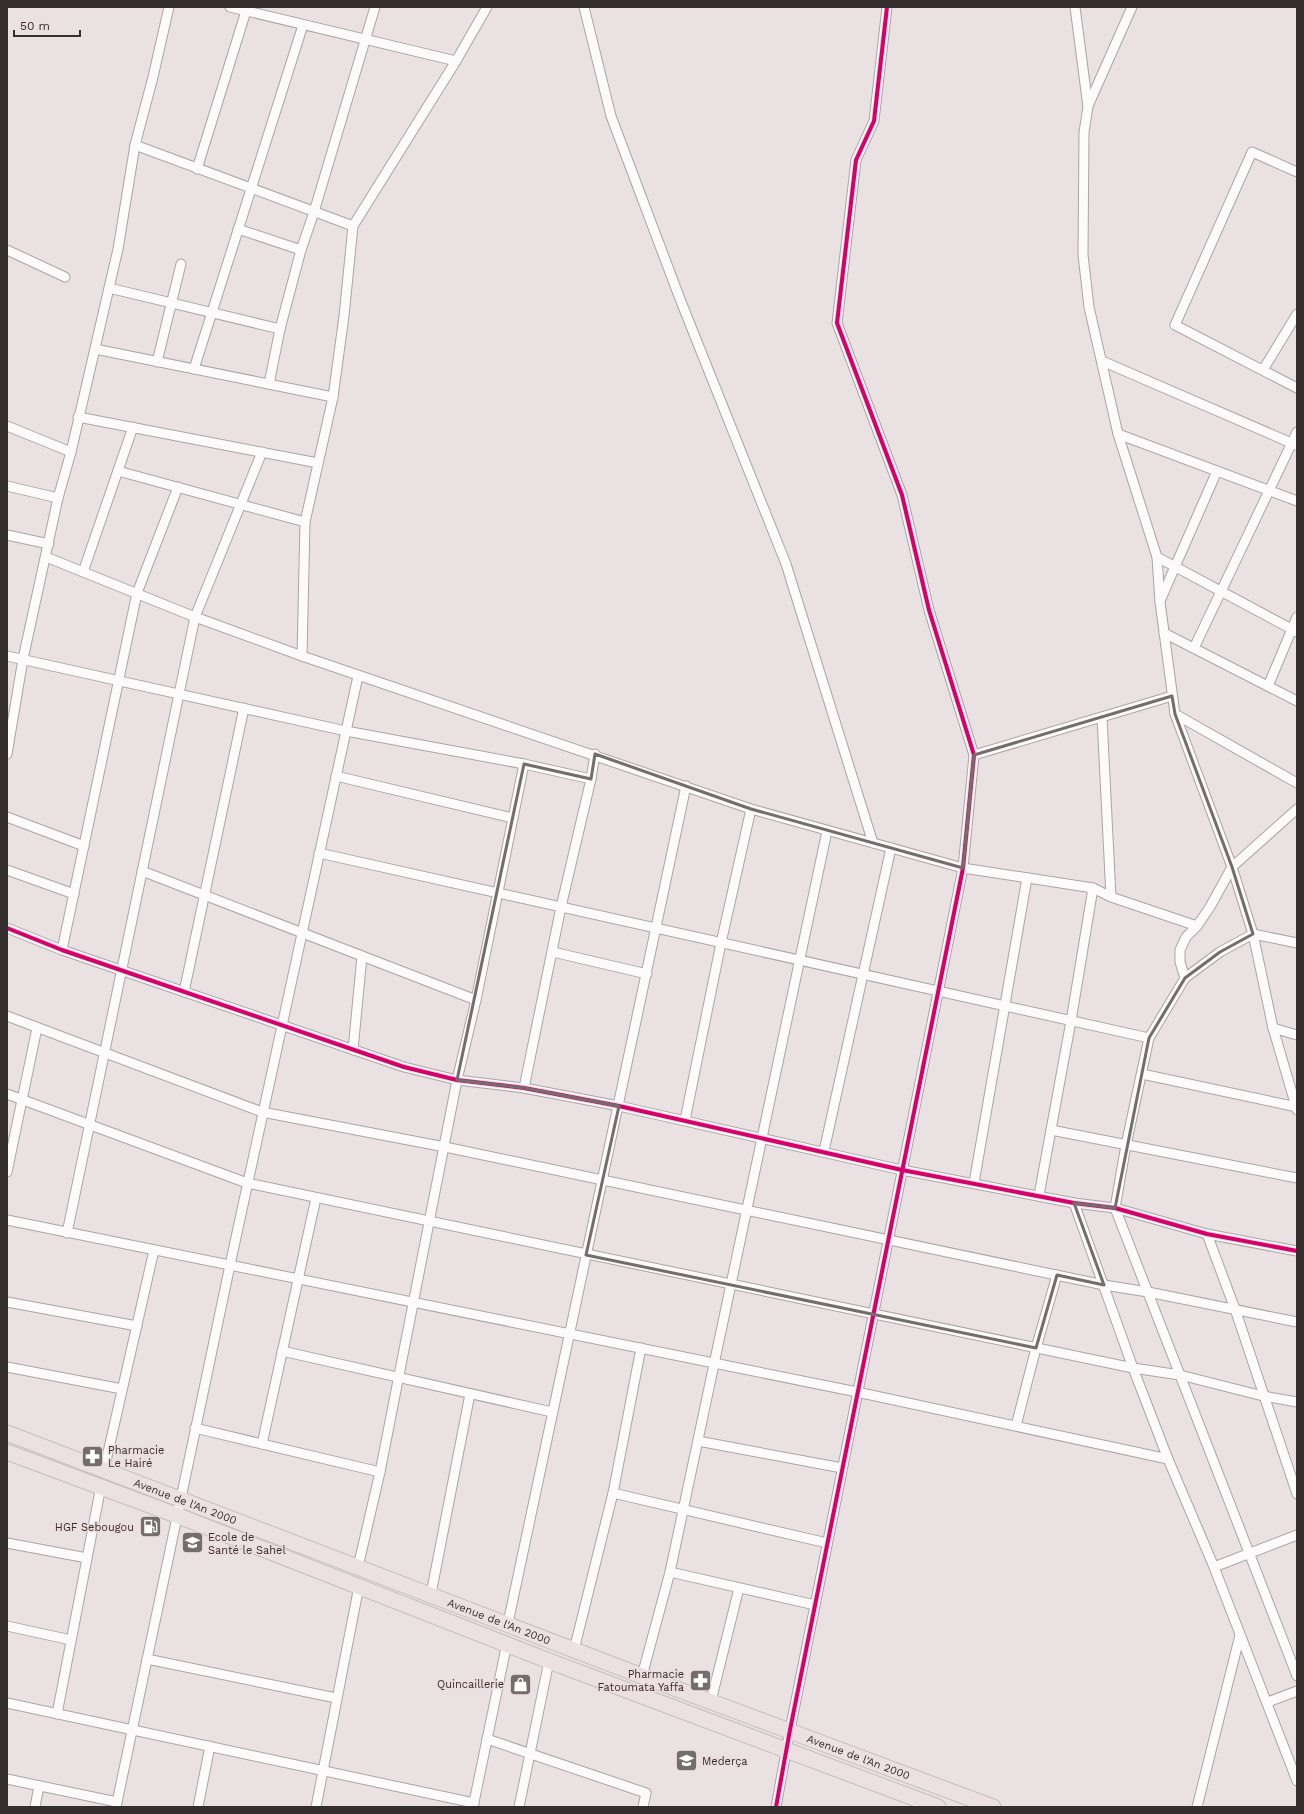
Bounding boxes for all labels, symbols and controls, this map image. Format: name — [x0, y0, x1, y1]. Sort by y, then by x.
scale bar — [14, 12, 80, 38]
text: 50 m — [20, 19, 50, 33]
pharmacy icon: Pharmacie Le Hairé — [79, 1443, 105, 1469]
place label: Pharmacie Le Hairé — [108, 1444, 164, 1470]
street label: Avenue de l'An 2000 — [132, 1476, 239, 1527]
fuel station icon: HGF Sebougou — [137, 1514, 163, 1540]
place label: HGF Sebougou — [55, 1521, 134, 1534]
school or university icon: Ecole de Santé le Sahel — [179, 1530, 205, 1556]
place label: Ecole de Santé le Sahel — [208, 1531, 286, 1557]
street label: Avenue de l'An 2000 — [446, 1596, 553, 1647]
pharmacy icon: Pharmacie Fatoumata Yaffa — [687, 1667, 713, 1693]
place label: Pharmacie Fatoumata Yaffa — [597, 1668, 684, 1694]
shop icon: Quincaillerie — [507, 1671, 533, 1697]
place label: Quincaillerie — [437, 1678, 504, 1691]
street label: Avenue de l'An 2000 — [805, 1732, 912, 1782]
school or university icon: Mederça — [674, 1748, 700, 1774]
place label: Mederça — [702, 1755, 748, 1768]

